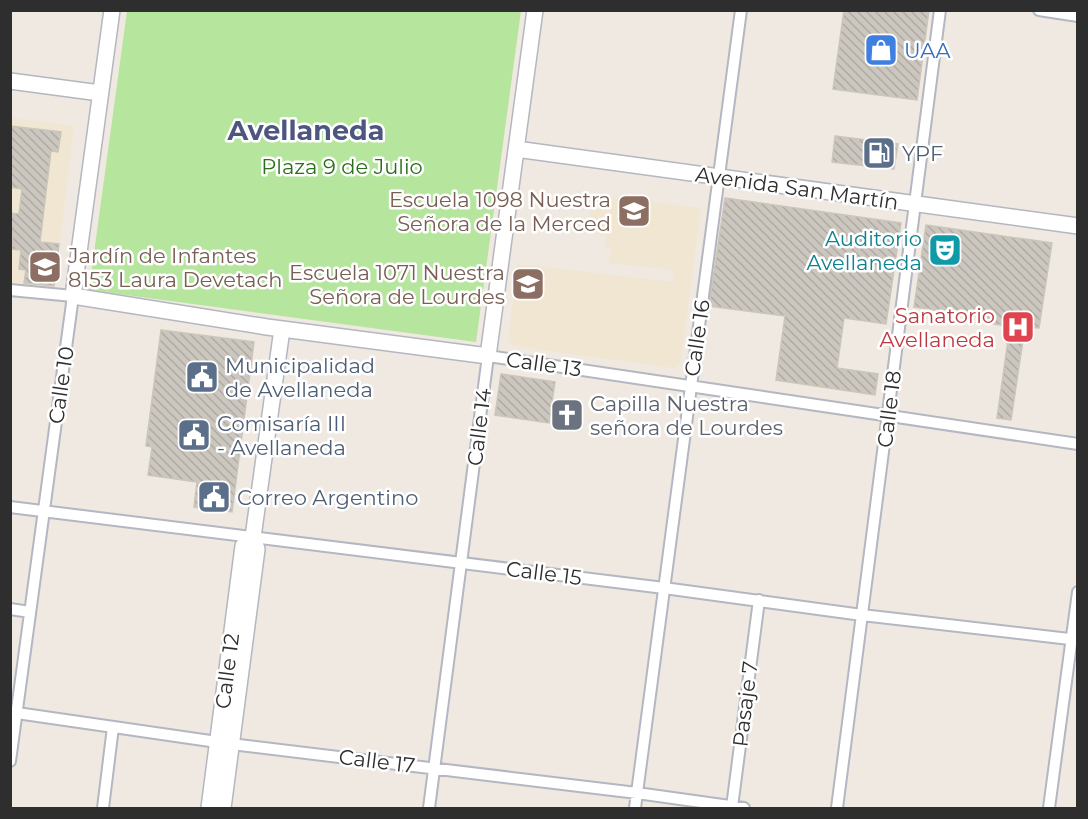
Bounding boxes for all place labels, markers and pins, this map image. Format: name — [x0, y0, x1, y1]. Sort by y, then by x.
shop icon: UAA — [863, 32, 899, 68]
place label: UAA — [904, 38, 952, 63]
fuel station icon: YPF — [861, 135, 897, 171]
place label: YPF — [902, 141, 943, 166]
place label: Escuela 1098 Nuestra Señora de la Merced — [389, 187, 611, 236]
school or university icon: Escuela 1098 Nuestra Señora de la Merced — [616, 193, 652, 229]
place label: Auditorio Avellaneda — [807, 226, 922, 275]
theatre icon: Auditorio Avellaneda — [927, 232, 963, 268]
place label: Jardín de Infantes 8153 Laura Devetach — [67, 243, 282, 292]
school or university icon: Jardín de Infantes 8153 Laura Devetach — [27, 249, 63, 285]
place label: Escuela 1071 Nuestra Señora de Lourdes — [289, 260, 505, 309]
school or university icon: Escuela 1071 Nuestra Señora de Lourdes — [510, 266, 546, 302]
place label: Sanatorio Avellaneda — [880, 303, 995, 352]
hospital icon: Sanatorio Avellaneda — [1000, 309, 1036, 345]
place label: Municipalidad de Avellaneda — [225, 353, 375, 402]
public building icon: Municipalidad de Avellaneda — [184, 359, 220, 395]
place label: Capilla Nuestra señora de Lourdes — [590, 391, 783, 440]
church icon: Capilla Nuestra señora de Lourdes — [549, 397, 585, 433]
place label: Comisaría III - Avellaneda — [217, 411, 346, 460]
public building icon: Comisaría III - Avellaneda — [176, 417, 212, 453]
public building icon: Correo Argentino — [196, 479, 232, 515]
place label: Correo Argentino — [237, 485, 418, 510]

